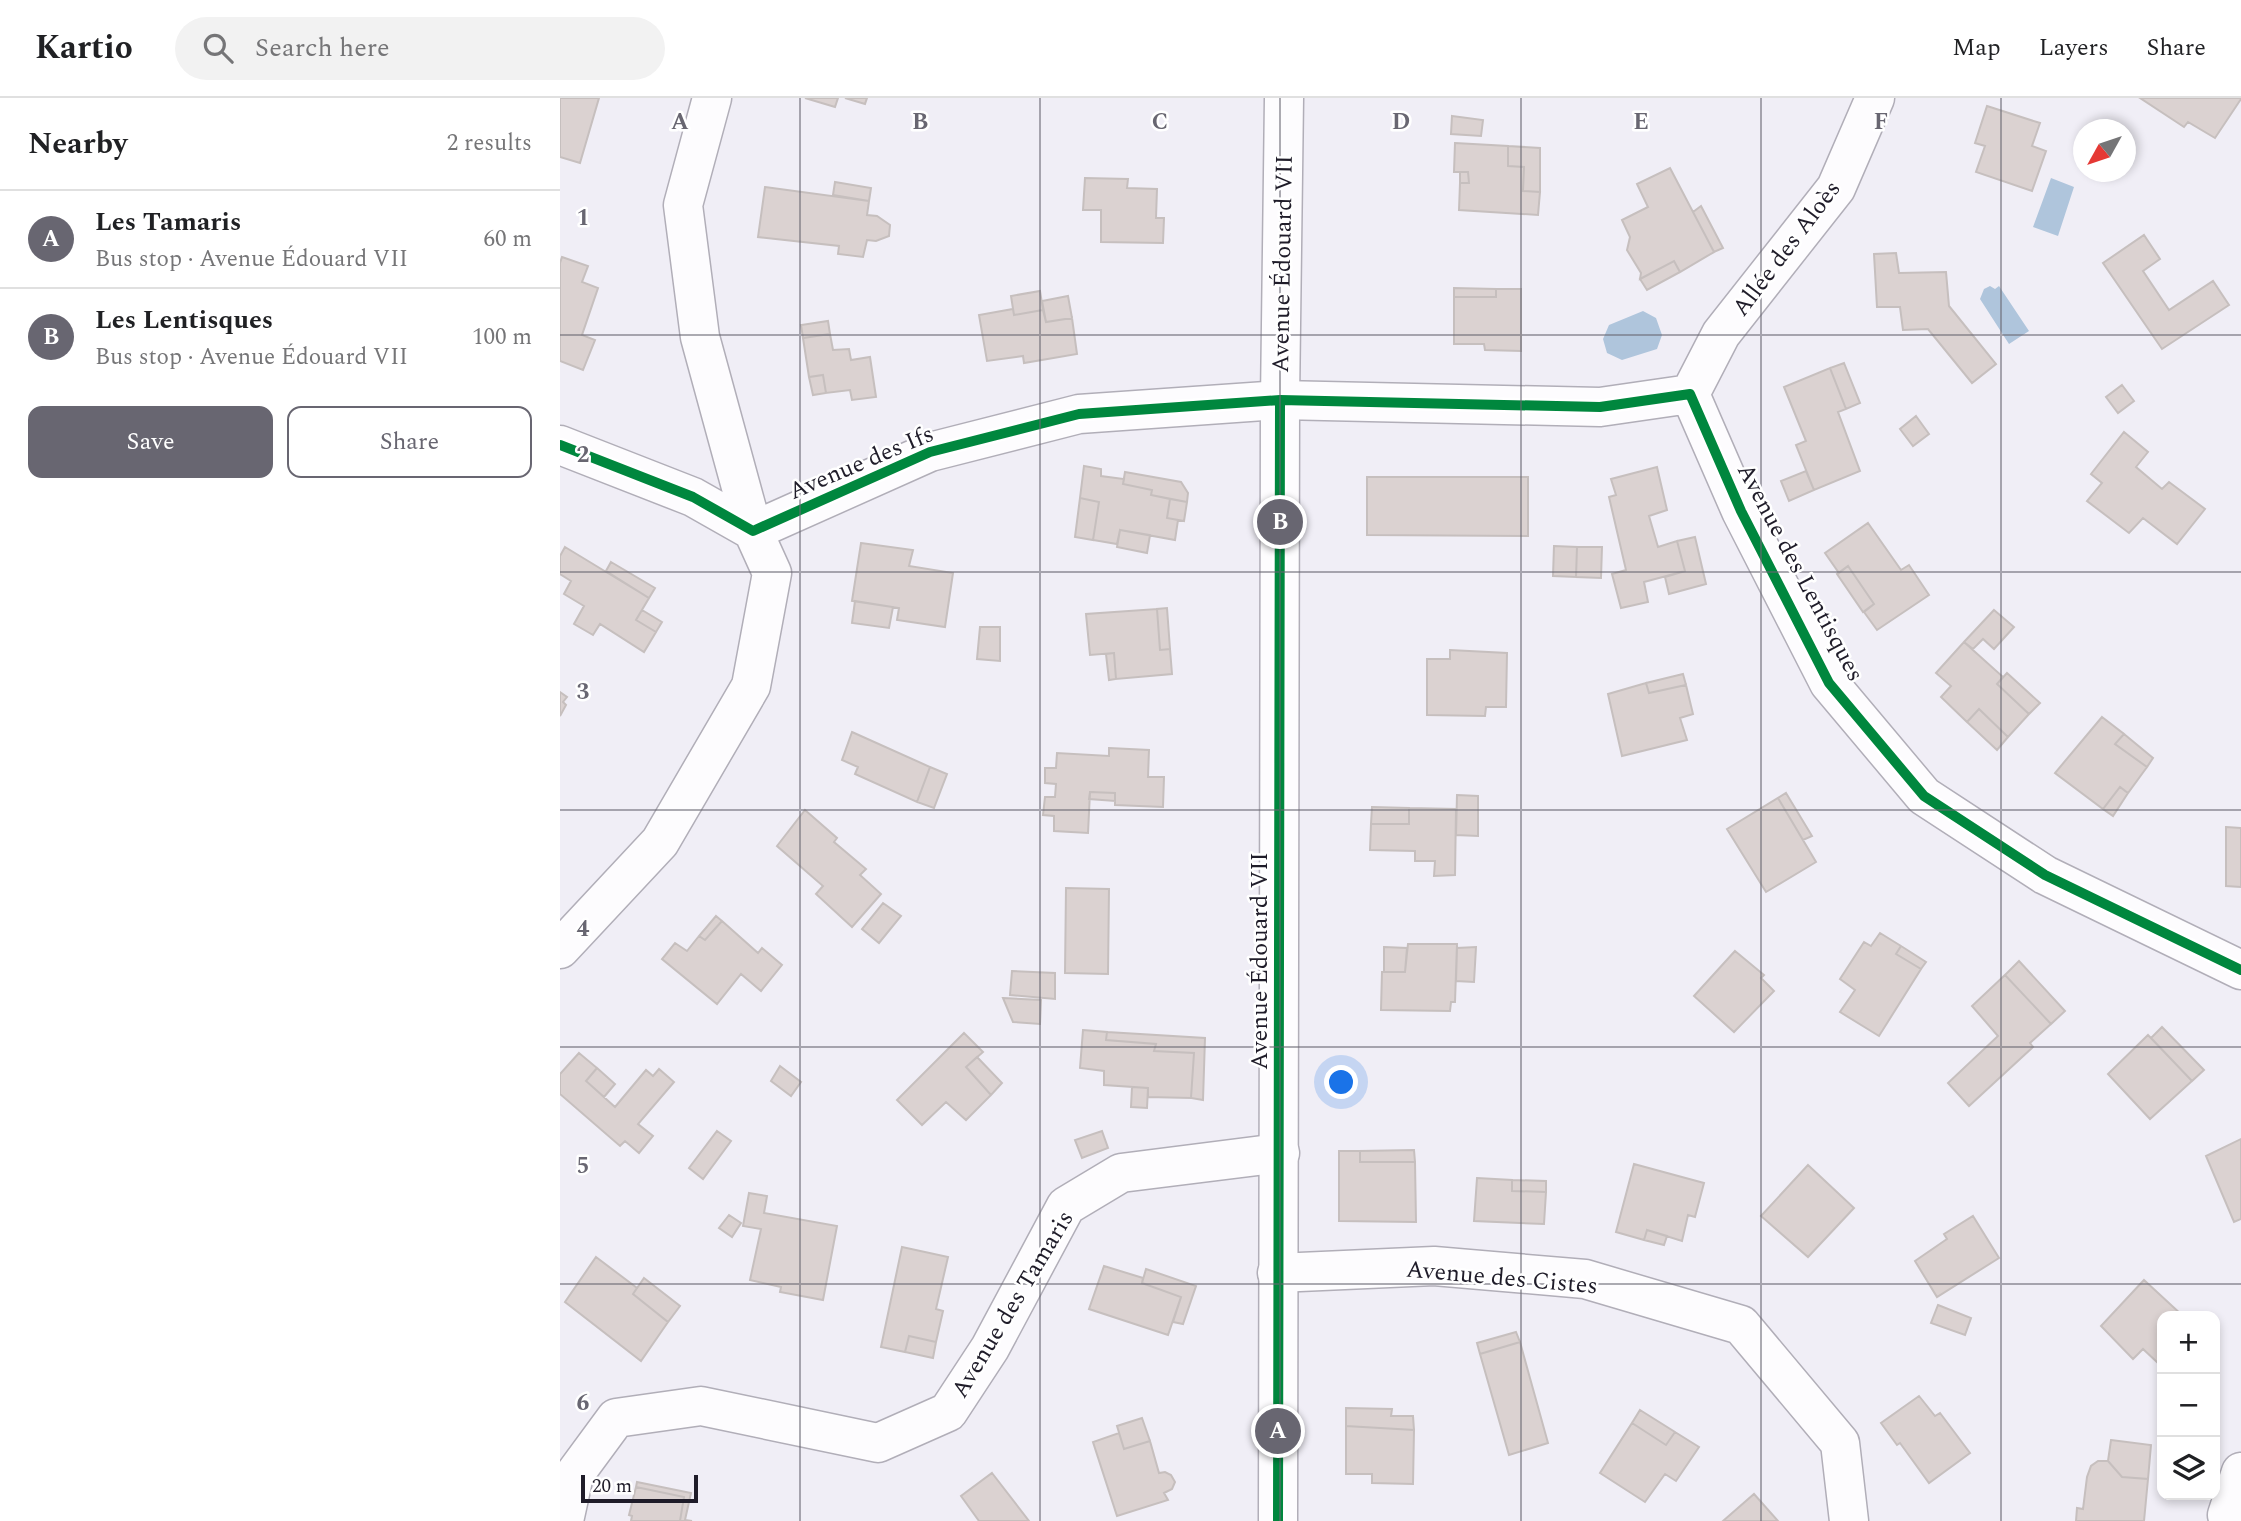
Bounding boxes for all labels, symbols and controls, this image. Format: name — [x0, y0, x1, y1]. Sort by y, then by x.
search box — [175, 17, 665, 80]
text: Kartio — [35, 23, 133, 73]
text: Search here — [255, 28, 390, 68]
icon: search — [199, 29, 237, 67]
text: Map — [1952, 30, 2001, 66]
text: Layers — [2039, 30, 2109, 66]
text: Share — [2147, 30, 2206, 66]
text: A — [671, 105, 689, 140]
text: B — [912, 105, 928, 140]
text: C — [1152, 105, 1168, 140]
text: D — [1392, 105, 1410, 140]
text: E — [1633, 105, 1649, 140]
text: F — [1874, 105, 1888, 140]
north arrow — [2073, 119, 2136, 182]
text: Nearby — [28, 121, 127, 167]
text: 2 results — [447, 126, 532, 161]
street label: Avenue Édouard VII — [1263, 155, 1303, 373]
street label: Allée des Aloès — [1724, 173, 1850, 324]
text: 1 — [577, 201, 589, 236]
text: Les Tamaris — [95, 202, 241, 242]
text: A — [42, 222, 60, 257]
text: 60 m — [483, 222, 532, 257]
text: Bus stop · Avenue Édouard VII — [95, 242, 408, 277]
text: Les Lentisques — [95, 300, 273, 340]
text: B — [43, 320, 59, 355]
text: 100 m — [472, 320, 532, 355]
text: Bus stop · Avenue Édouard VII — [95, 340, 408, 375]
button: Save — [28, 406, 273, 478]
button: Share — [287, 406, 532, 478]
street label: Avenue des Ifs — [783, 416, 940, 510]
text: 2 — [577, 438, 590, 473]
street label: Avenue des Lentisques — [1727, 457, 1873, 688]
pin: B — [1257, 496, 1303, 548]
text: 3 — [577, 675, 590, 710]
street label: Avenue Édouard VII — [1242, 852, 1278, 1070]
text: 4 — [577, 912, 590, 947]
your location — [1324, 1065, 1358, 1099]
text: 5 — [577, 1149, 589, 1184]
street label: Avenue des Tamaris — [943, 1204, 1083, 1405]
street label: Avenue des Cistes — [1405, 1252, 1599, 1304]
map controls — [2157, 1311, 2220, 1500]
button: + — [2157, 1311, 2220, 1374]
button: − — [2157, 1374, 2220, 1437]
text: 6 — [577, 1386, 590, 1421]
pin: A — [1255, 1405, 1301, 1457]
button: layers — [2157, 1437, 2220, 1500]
scale bar — [581, 1472, 698, 1504]
text: 20 m — [592, 1472, 632, 1501]

